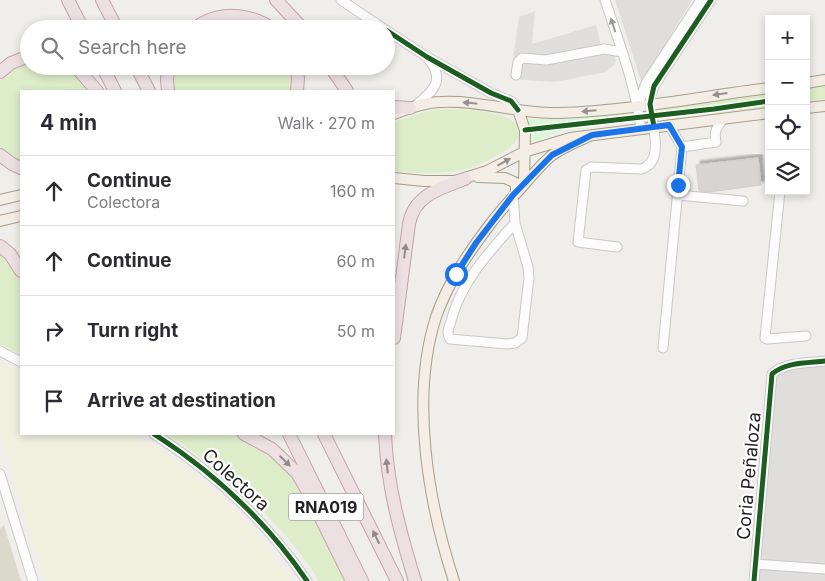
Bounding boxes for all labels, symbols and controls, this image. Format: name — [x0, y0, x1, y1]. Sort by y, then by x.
map controls — [765, 15, 810, 195]
button: + — [765, 15, 810, 60]
one-way arrow — [609, 17, 617, 32]
search box — [20, 20, 395, 75]
icon: search — [38, 34, 66, 62]
text: Search here — [78, 36, 187, 59]
button: − — [765, 60, 810, 105]
one-way arrow — [712, 90, 728, 98]
one-way arrow — [461, 99, 477, 107]
button: locate — [765, 105, 810, 150]
one-way arrow — [581, 107, 597, 115]
text: 4 min — [40, 110, 97, 135]
text: Walk · 270 m — [278, 113, 375, 133]
button: layers — [765, 150, 810, 195]
one-way arrow — [497, 158, 512, 166]
text: Continue — [87, 169, 172, 192]
route end — [667, 174, 690, 197]
icon: ahead — [40, 177, 68, 205]
text: 160 m — [330, 181, 375, 201]
text: Colectora — [87, 192, 160, 212]
one-way arrow — [401, 243, 409, 259]
icon: ahead — [40, 247, 68, 275]
text: Continue — [87, 249, 172, 272]
text: 60 m — [336, 251, 375, 271]
route start — [445, 263, 468, 286]
icon: right — [40, 317, 68, 345]
text: Turn right — [87, 319, 178, 342]
text: 50 m — [337, 321, 375, 341]
icon: arrive — [40, 387, 68, 415]
text: Arrive at destination — [87, 389, 276, 412]
street label: Coria Peñaloza — [732, 411, 765, 541]
street label: Colectora — [199, 444, 274, 515]
one-way arrow — [278, 455, 290, 467]
one-way arrow — [383, 458, 391, 474]
road number: RNA019 — [288, 494, 364, 520]
one-way arrow — [372, 530, 380, 544]

